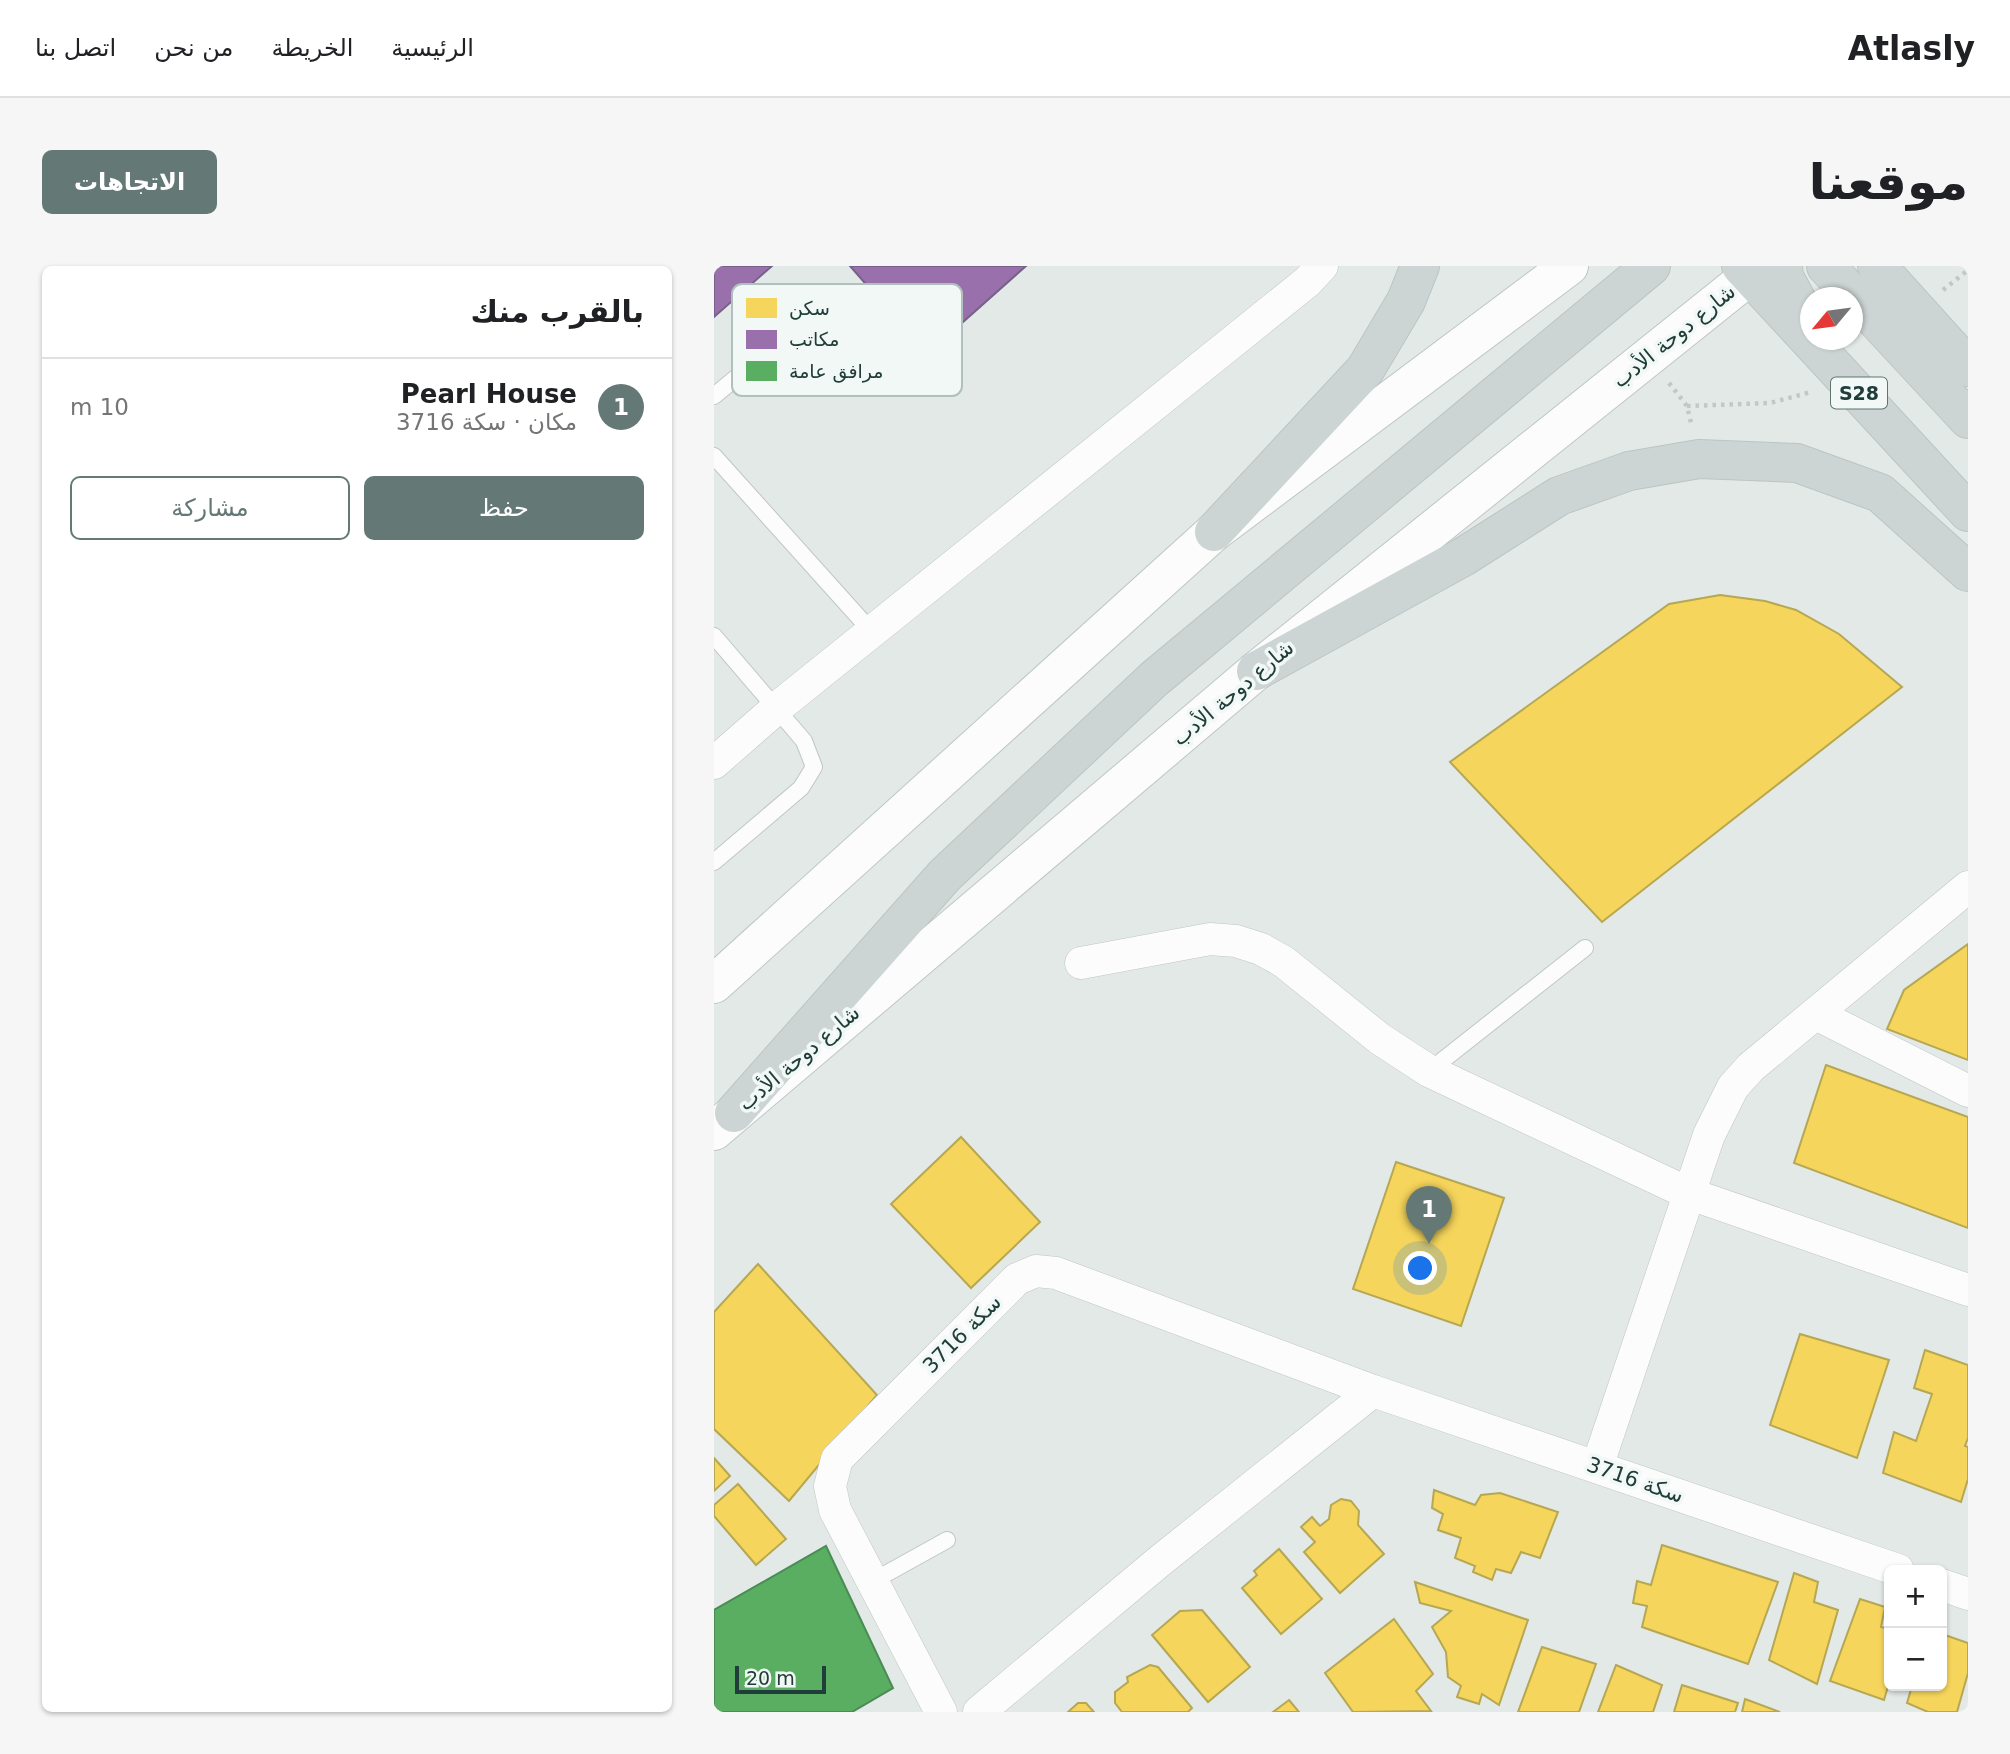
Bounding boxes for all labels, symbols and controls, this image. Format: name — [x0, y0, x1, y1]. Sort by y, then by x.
text: Atlasly — [1848, 29, 1975, 68]
text: اتصل بنا — [35, 34, 116, 62]
text: من نحن — [154, 34, 233, 62]
text: الخريطة — [271, 34, 353, 62]
text: الرئيسية — [391, 34, 474, 62]
button: الاتجاهات — [42, 150, 217, 214]
text: موقعنا — [1809, 154, 1968, 211]
street label: شارع دوحة الأدب — [1607, 278, 1740, 393]
legend — [732, 284, 962, 396]
north arrow — [1800, 287, 1863, 350]
text: بالقرب منك — [471, 294, 644, 329]
text: سكن — [789, 297, 830, 320]
text: مكاتب — [789, 328, 839, 350]
text: مرافق عامة — [789, 360, 883, 383]
road number: S28 — [1831, 377, 1887, 408]
text: Pearl House — [401, 379, 577, 409]
text: 10 m — [70, 394, 129, 420]
text: 1 — [613, 394, 629, 420]
text: مكان · سكة 3716 — [396, 409, 577, 435]
button: مشاركة — [70, 476, 350, 540]
button: حفظ — [364, 476, 644, 540]
street label: شارع دوحة الأدب — [1167, 635, 1298, 751]
street label: شارع دوحة الأدب — [733, 1000, 864, 1116]
pin: 1 — [1406, 1186, 1452, 1244]
your location — [1403, 1251, 1437, 1285]
street label: سكة 3716 — [918, 1290, 1006, 1378]
street label: سكة 3716 — [1584, 1452, 1686, 1508]
map controls — [1884, 1565, 1947, 1691]
button: + — [1884, 1565, 1947, 1628]
button: − — [1884, 1628, 1947, 1691]
scale bar — [735, 1663, 826, 1695]
text: 20 m — [746, 1667, 795, 1689]

